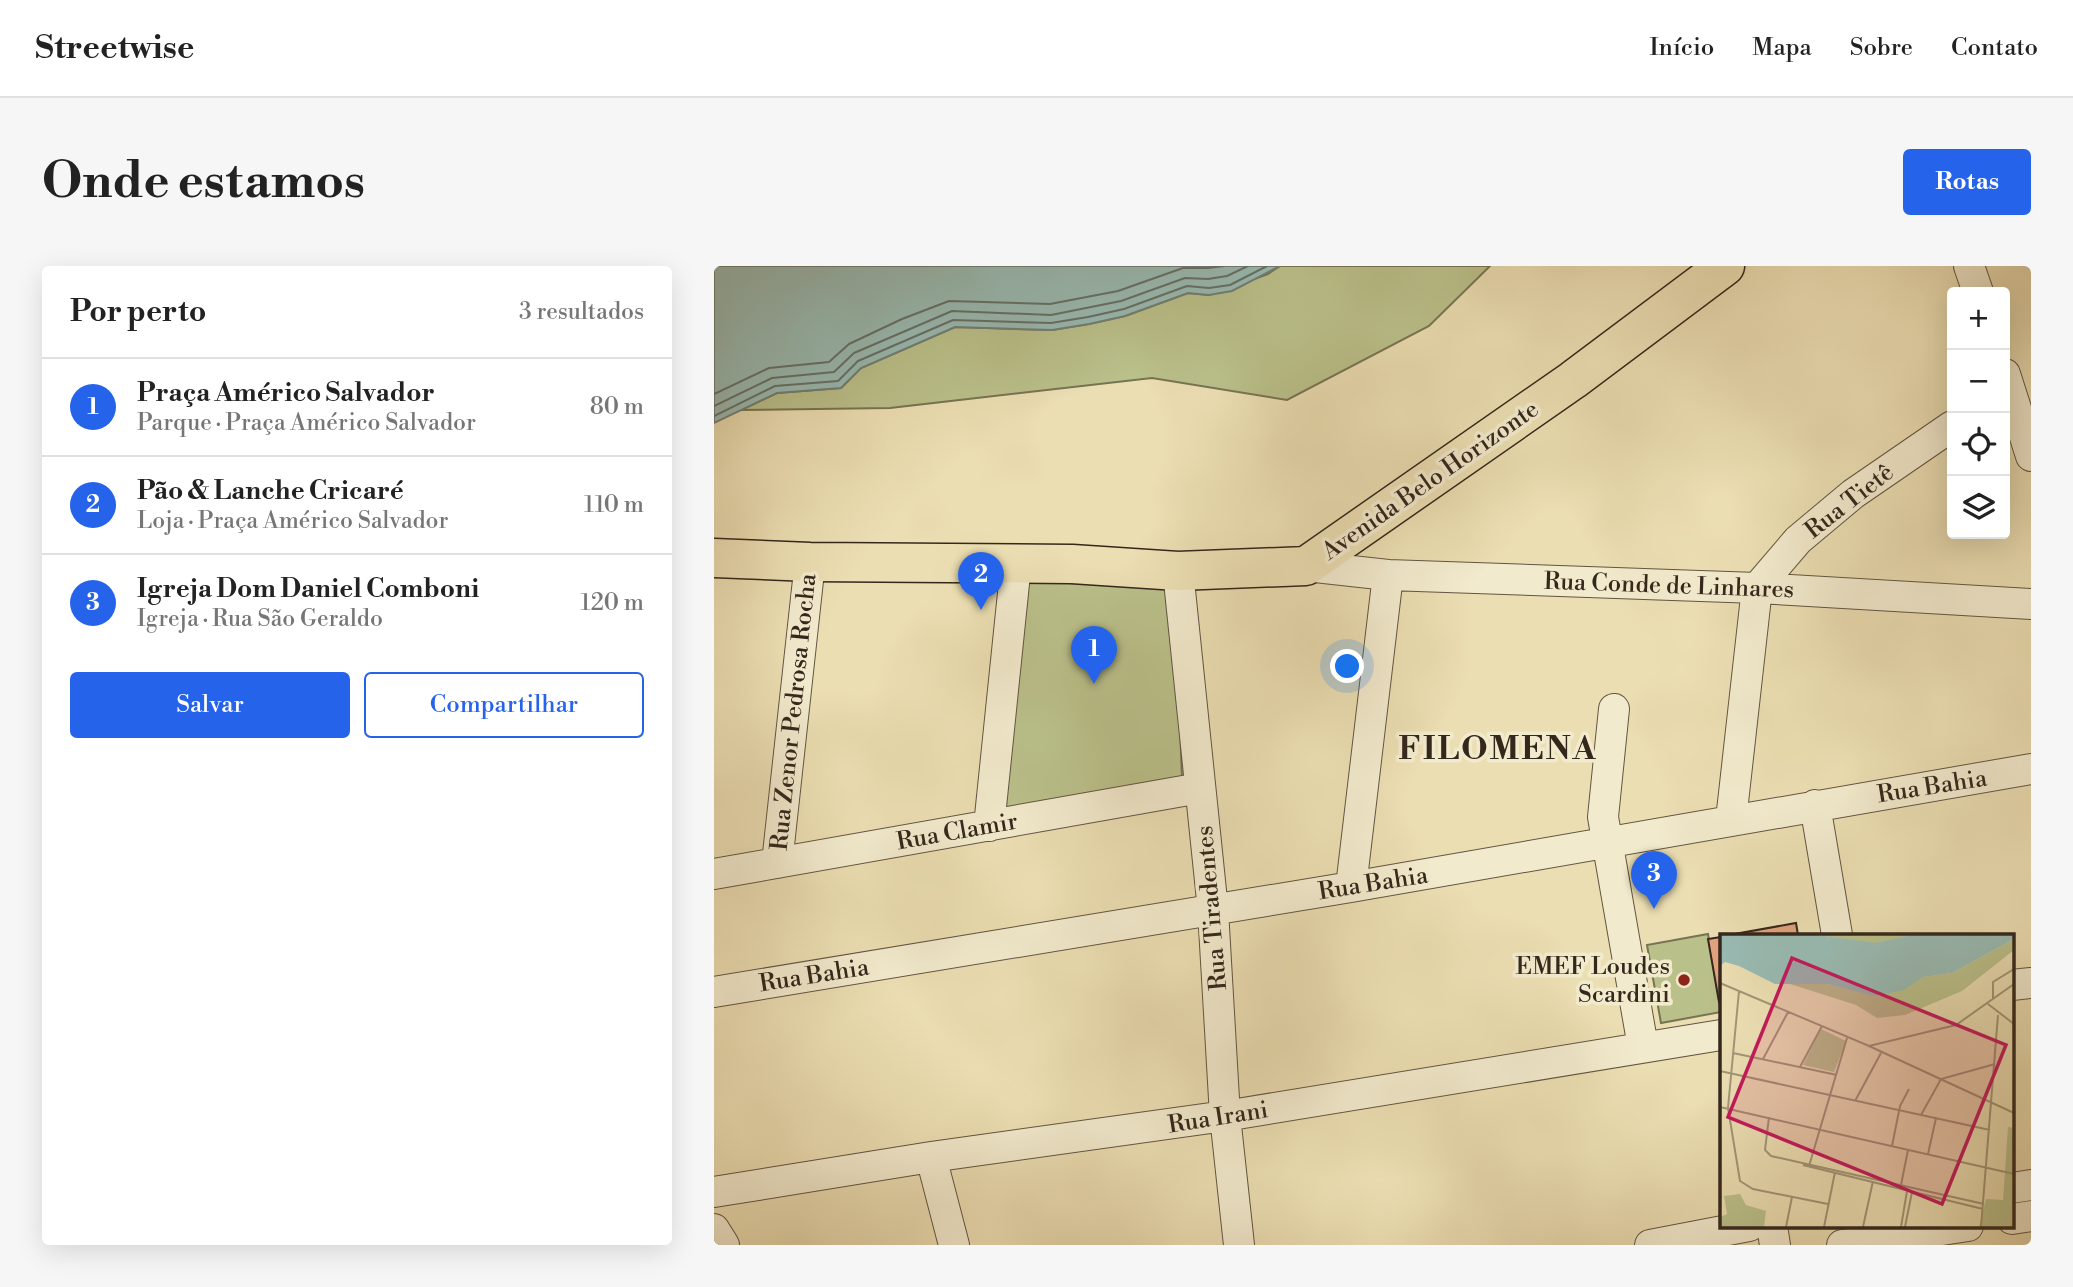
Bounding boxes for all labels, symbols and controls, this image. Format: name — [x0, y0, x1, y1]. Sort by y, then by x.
text: Streetwise — [35, 28, 195, 69]
text: Início — [1650, 33, 1714, 63]
text: Mapa — [1752, 33, 1812, 63]
text: Sobre — [1850, 33, 1913, 63]
text: Contato — [1951, 33, 2038, 63]
button: Rotas — [1903, 149, 2031, 215]
text: Onde estamos — [42, 152, 365, 213]
map controls — [1947, 287, 2010, 539]
button: + — [1947, 287, 2010, 350]
text: Por perto — [70, 293, 206, 331]
text: 3 resultados — [519, 298, 644, 326]
button: − — [1947, 350, 2010, 413]
text: Praça Américo Salvador — [137, 377, 435, 409]
text: 1 — [87, 393, 99, 421]
text: 80 m — [590, 393, 644, 421]
street label: Avenida Belo Horizonte — [1316, 395, 1545, 568]
text: Parque · Praça Américo Salvador — [137, 409, 476, 437]
button: locate — [1947, 413, 2010, 476]
street label: Rua Tietê — [1799, 458, 1900, 546]
text: Pão & Lanche Cricaré — [137, 475, 404, 507]
button: layers — [1947, 476, 2010, 539]
text: 2 — [86, 491, 100, 519]
text: 110 m — [584, 491, 644, 519]
text: Loja · Praça Américo Salvador — [137, 507, 448, 535]
pin: 2 — [958, 552, 1004, 610]
street label: Rua Conde de Linhares — [1543, 567, 1795, 605]
street label: Rua Zenor Pedrosa Rocha — [765, 571, 824, 852]
text: Igreja Dom Daniel Comboni — [137, 573, 479, 605]
text: 3 — [86, 589, 100, 617]
text: 120 m — [580, 589, 644, 617]
text: Igreja · Rua São Geraldo — [137, 605, 383, 633]
pin: 1 — [1071, 626, 1117, 684]
your location — [1330, 649, 1364, 683]
button: Salvar — [70, 672, 350, 738]
button: Compartilhar — [364, 672, 644, 738]
district label: FILOMENA — [1399, 729, 1597, 769]
street label: Rua Bahia — [1875, 763, 1990, 810]
street label: Rua Clamir — [894, 807, 1020, 857]
street label: Rua Tiradentes — [1190, 824, 1234, 992]
pin: 3 — [1631, 851, 1677, 909]
street label: Rua Bahia — [1316, 860, 1431, 907]
inset map — [1720, 934, 2014, 1228]
street label: Rua Bahia — [757, 952, 872, 999]
place label: EMEF Loudes Scardini — [1516, 952, 1670, 1010]
marker: EMEF Loudes Scardini — [1676, 972, 1692, 988]
street label: Rua Irani — [1166, 1095, 1271, 1141]

